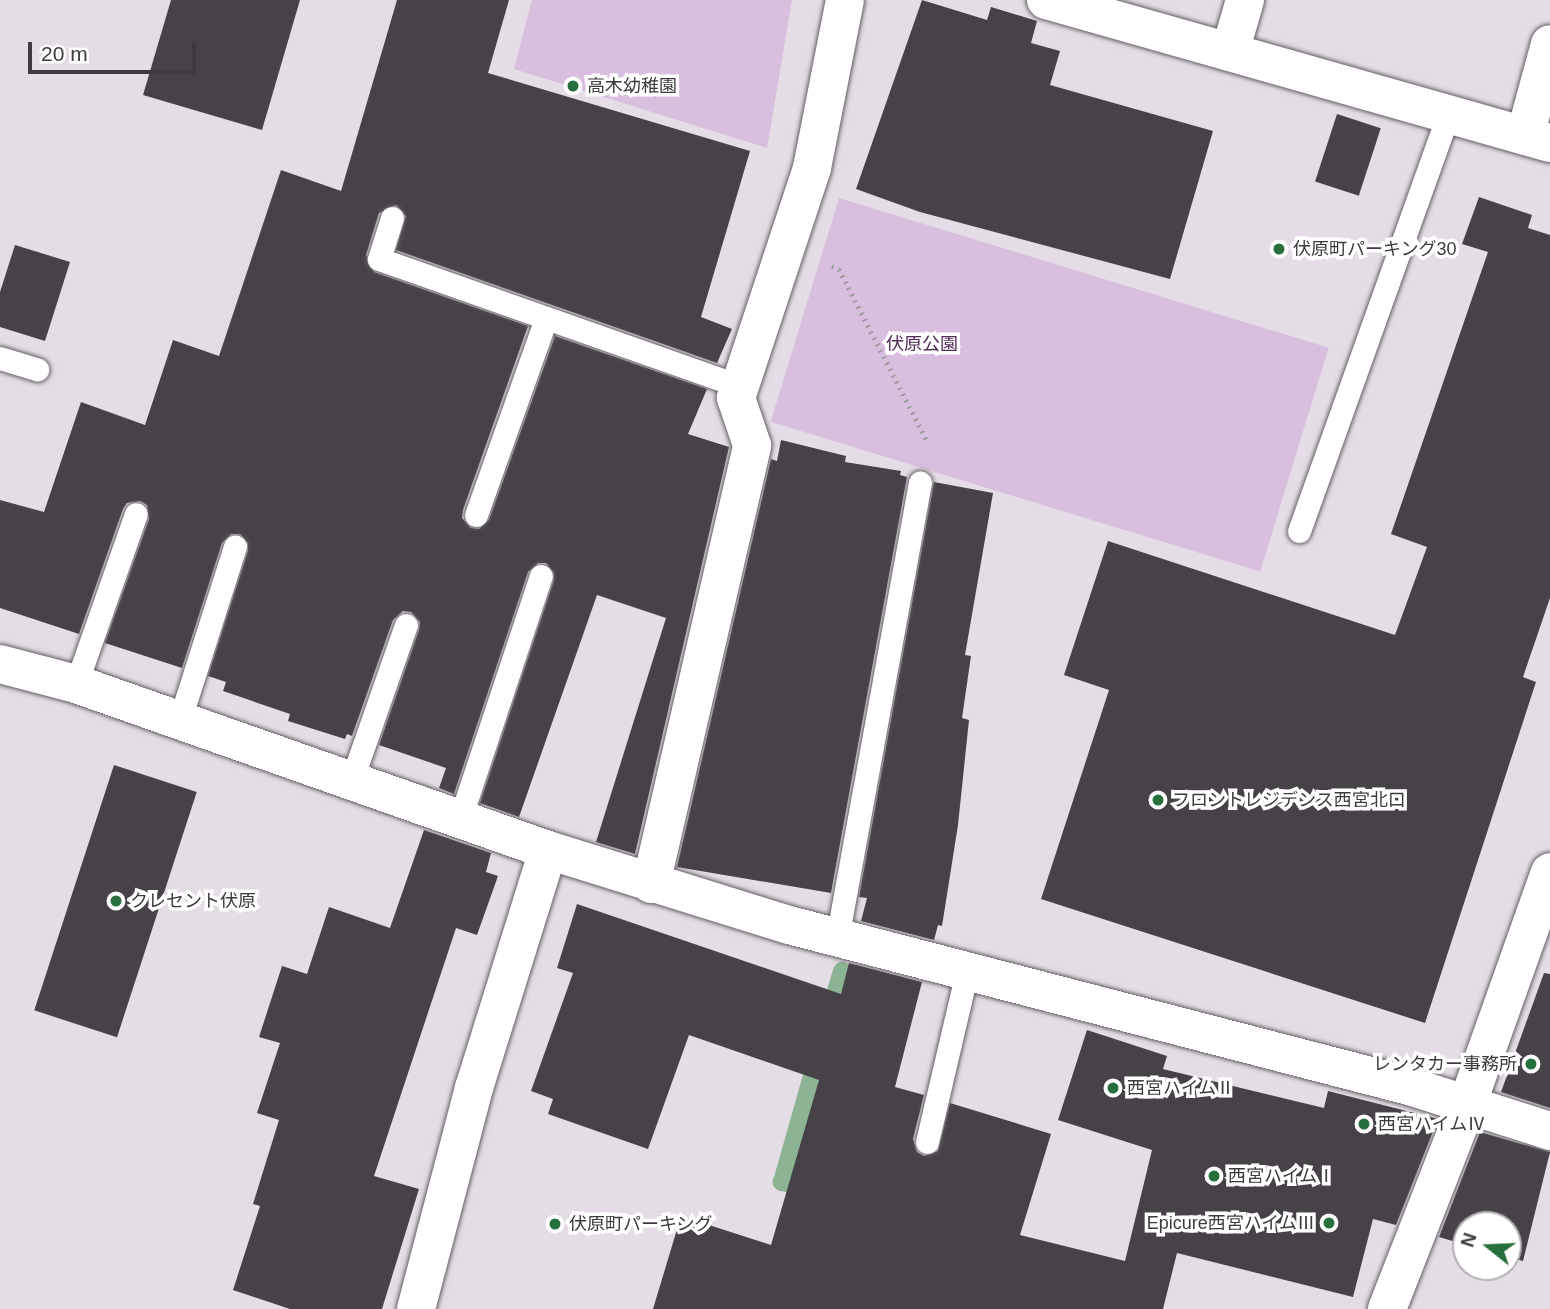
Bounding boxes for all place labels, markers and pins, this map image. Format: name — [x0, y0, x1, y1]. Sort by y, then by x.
place label: 高木幼稚園 — [587, 75, 677, 97]
marker: 高木幼稚園 — [565, 78, 581, 94]
place label: 伏原町パーキング30 — [1293, 238, 1457, 260]
marker: 伏原町パーキング30 — [1271, 241, 1287, 257]
place label: フロントレジデンス西宮北口 — [1172, 789, 1406, 811]
marker: フロントレジデンス西宮北口 — [1150, 792, 1166, 808]
place label: クレセント伏原 — [130, 890, 256, 912]
marker: クレセント伏原 — [108, 893, 124, 909]
place label: レンタカー事務所 — [1373, 1053, 1517, 1075]
marker: レンタカー事務所 — [1523, 1056, 1539, 1072]
place label: 西宮ハイムⅡ — [1127, 1077, 1235, 1099]
marker: 西宮ハイムⅡ — [1105, 1080, 1121, 1096]
place label: 西宮ハイムⅣ — [1378, 1113, 1486, 1135]
marker: 西宮ハイムⅣ — [1356, 1116, 1372, 1132]
place label: 西宮ハイムⅠ — [1228, 1165, 1336, 1187]
marker: 西宮ハイムⅠ — [1206, 1168, 1222, 1184]
place label: Epicure西宮ハイムⅢ — [1146, 1212, 1315, 1234]
place label: 伏原町パーキング — [569, 1213, 713, 1235]
marker: Epicure西宮ハイムⅢ — [1321, 1215, 1337, 1231]
marker: 伏原町パーキング — [547, 1216, 563, 1232]

